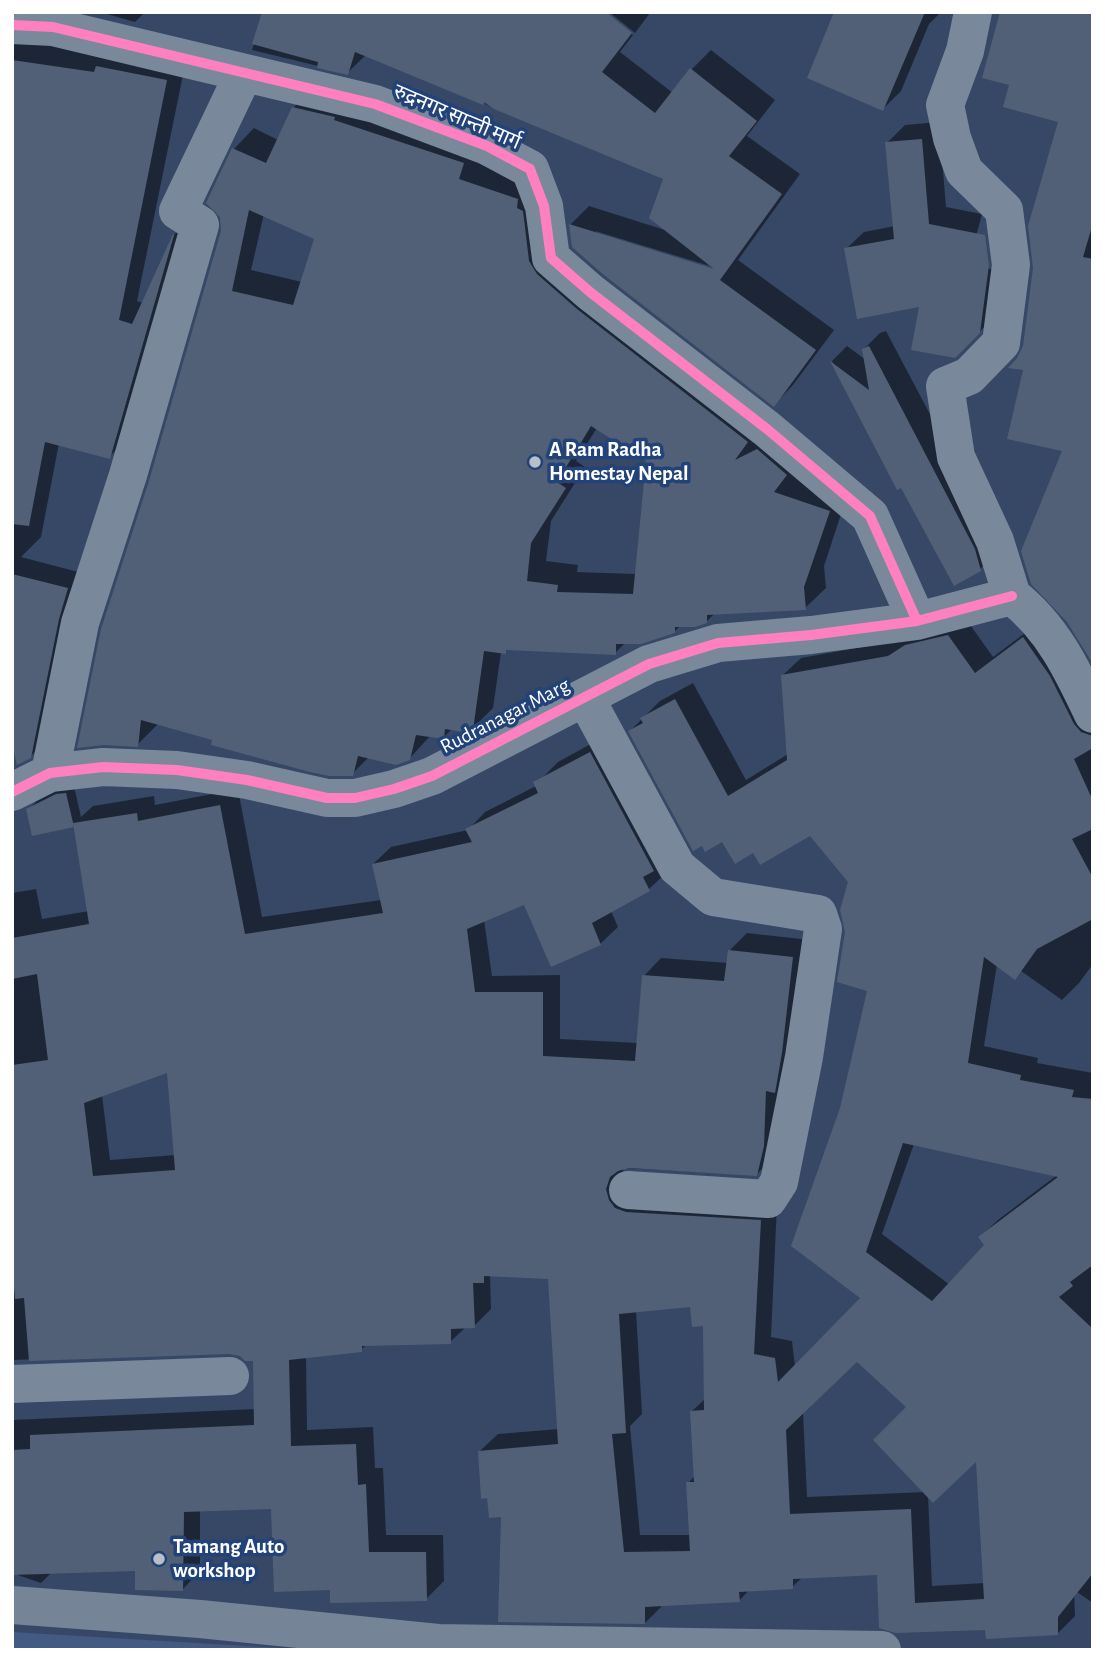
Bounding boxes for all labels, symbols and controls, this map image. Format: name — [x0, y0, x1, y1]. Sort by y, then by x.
street label: रुद्रनगर सान्ती मार्ग — [389, 79, 525, 155]
place label: A Ram Radha Homestay Nepal — [549, 437, 689, 487]
marker: A Ram Radha Homestay Nepal — [527, 454, 543, 470]
street label: Rudranagar Marg — [436, 673, 574, 759]
place label: Tamang Auto workshop — [173, 1534, 284, 1584]
marker: Tamang Auto workshop — [151, 1551, 167, 1567]

